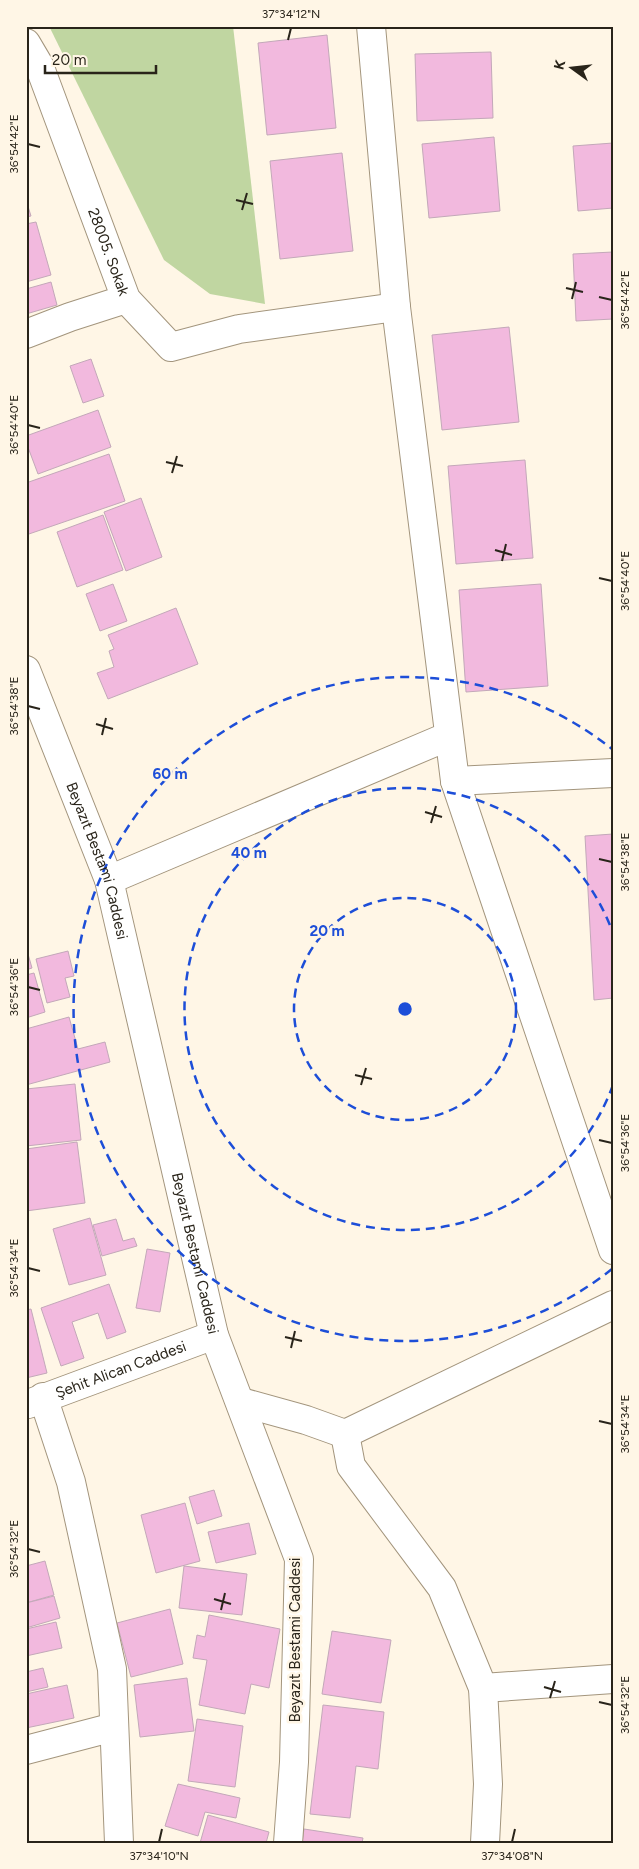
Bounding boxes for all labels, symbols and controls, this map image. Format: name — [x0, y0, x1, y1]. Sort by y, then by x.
text: 37°34'12"N — [262, 7, 320, 21]
scale bar — [45, 42, 156, 74]
north arrow — [546, 42, 596, 92]
text: 20 m — [52, 51, 86, 69]
text: K — [551, 57, 570, 71]
text: 36°54'42"E — [7, 114, 21, 174]
street label: 28005. Sokak — [84, 206, 133, 299]
text: 36°54'42"E — [618, 270, 632, 330]
text: 36°54'40"E — [7, 395, 21, 455]
text: 36°54'40"E — [618, 551, 632, 611]
text: 36°54'38"E — [7, 676, 21, 736]
text: 60 m — [152, 765, 188, 783]
street label: Beyazıt Bestami Caddesi — [62, 780, 131, 941]
text: 36°54'38"E — [618, 832, 632, 892]
text: 40 m — [231, 844, 267, 862]
text: 20 m — [309, 922, 345, 940]
text: 36°54'36"E — [7, 958, 21, 1016]
centre of rings — [396, 1000, 414, 1018]
text: 36°54'36"E — [618, 1114, 632, 1172]
street label: Beyazıt Bestami Caddesi — [168, 1171, 223, 1336]
text: 36°54'34"E — [7, 1238, 21, 1298]
street label: Şehit Alican Caddesi — [53, 1337, 189, 1402]
text: 36°54'34"E — [618, 1394, 632, 1454]
text: 36°54'32"E — [7, 1520, 21, 1578]
street label: Beyazıt Bestami Caddesi — [286, 1557, 304, 1723]
text: 36°54'32"E — [618, 1676, 632, 1734]
text: 37°34'10"N — [129, 1849, 189, 1863]
text: 37°34'08"N — [481, 1849, 543, 1863]

